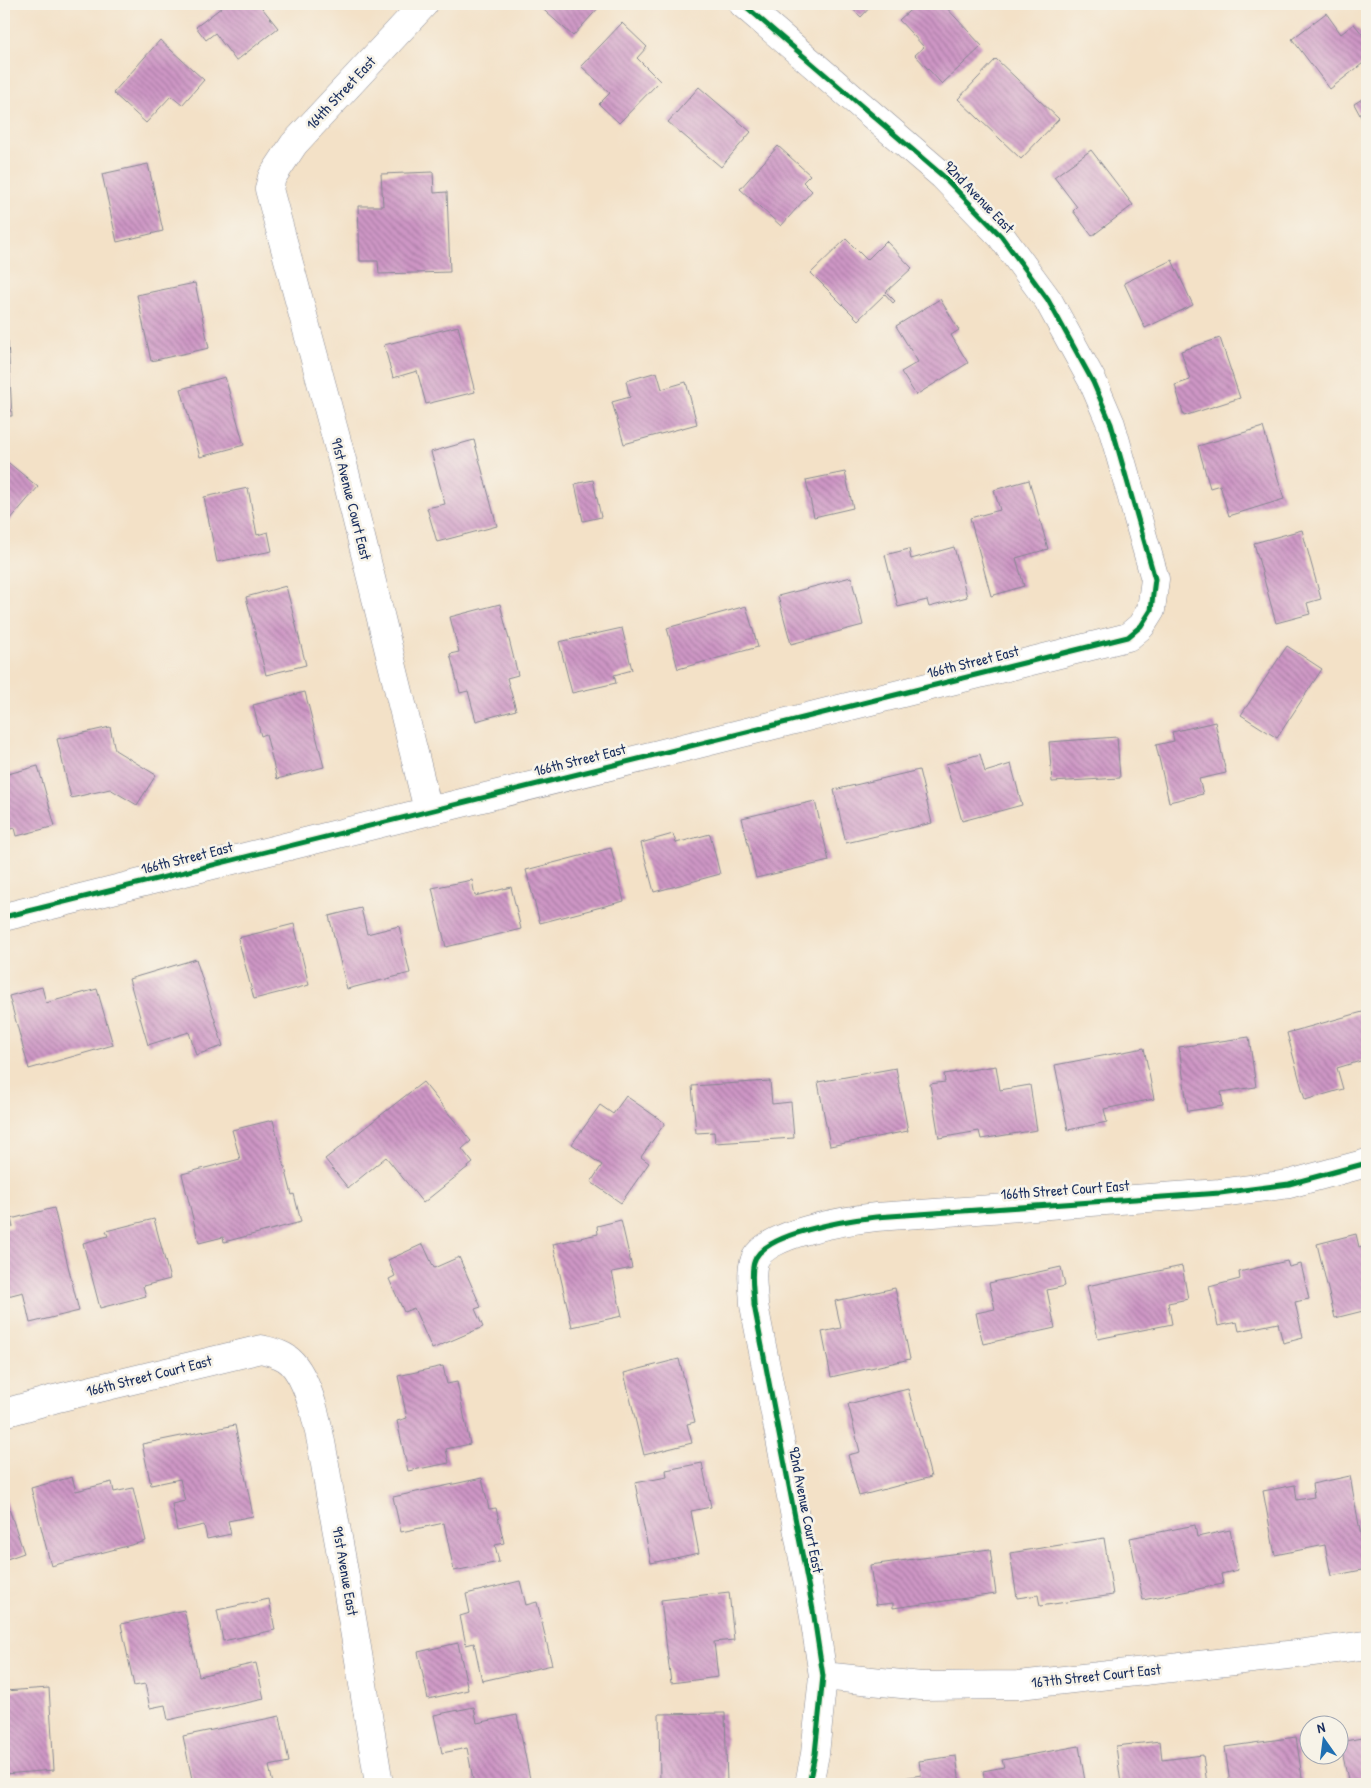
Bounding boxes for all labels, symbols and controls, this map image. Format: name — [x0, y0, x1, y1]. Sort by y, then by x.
street label: 164th Street East — [301, 51, 381, 134]
street label: 92nd Avenue East — [939, 156, 1020, 238]
street label: 91st Avenue Court East — [326, 436, 377, 563]
street label: 166th Street East — [925, 640, 1022, 683]
street label: 166th Street East — [532, 738, 629, 781]
street label: 166th Street East — [139, 836, 236, 879]
street label: 166th Street Court East — [1000, 1174, 1131, 1204]
street label: 166th Street Court East — [84, 1350, 215, 1401]
street label: 92nd Avenue Court East — [784, 1445, 829, 1576]
street label: 91st Avenue East — [327, 1525, 364, 1618]
street label: 167th Street Court East — [1030, 1658, 1163, 1693]
north arrow — [1298, 1716, 1348, 1766]
text: N — [1315, 1717, 1327, 1737]

